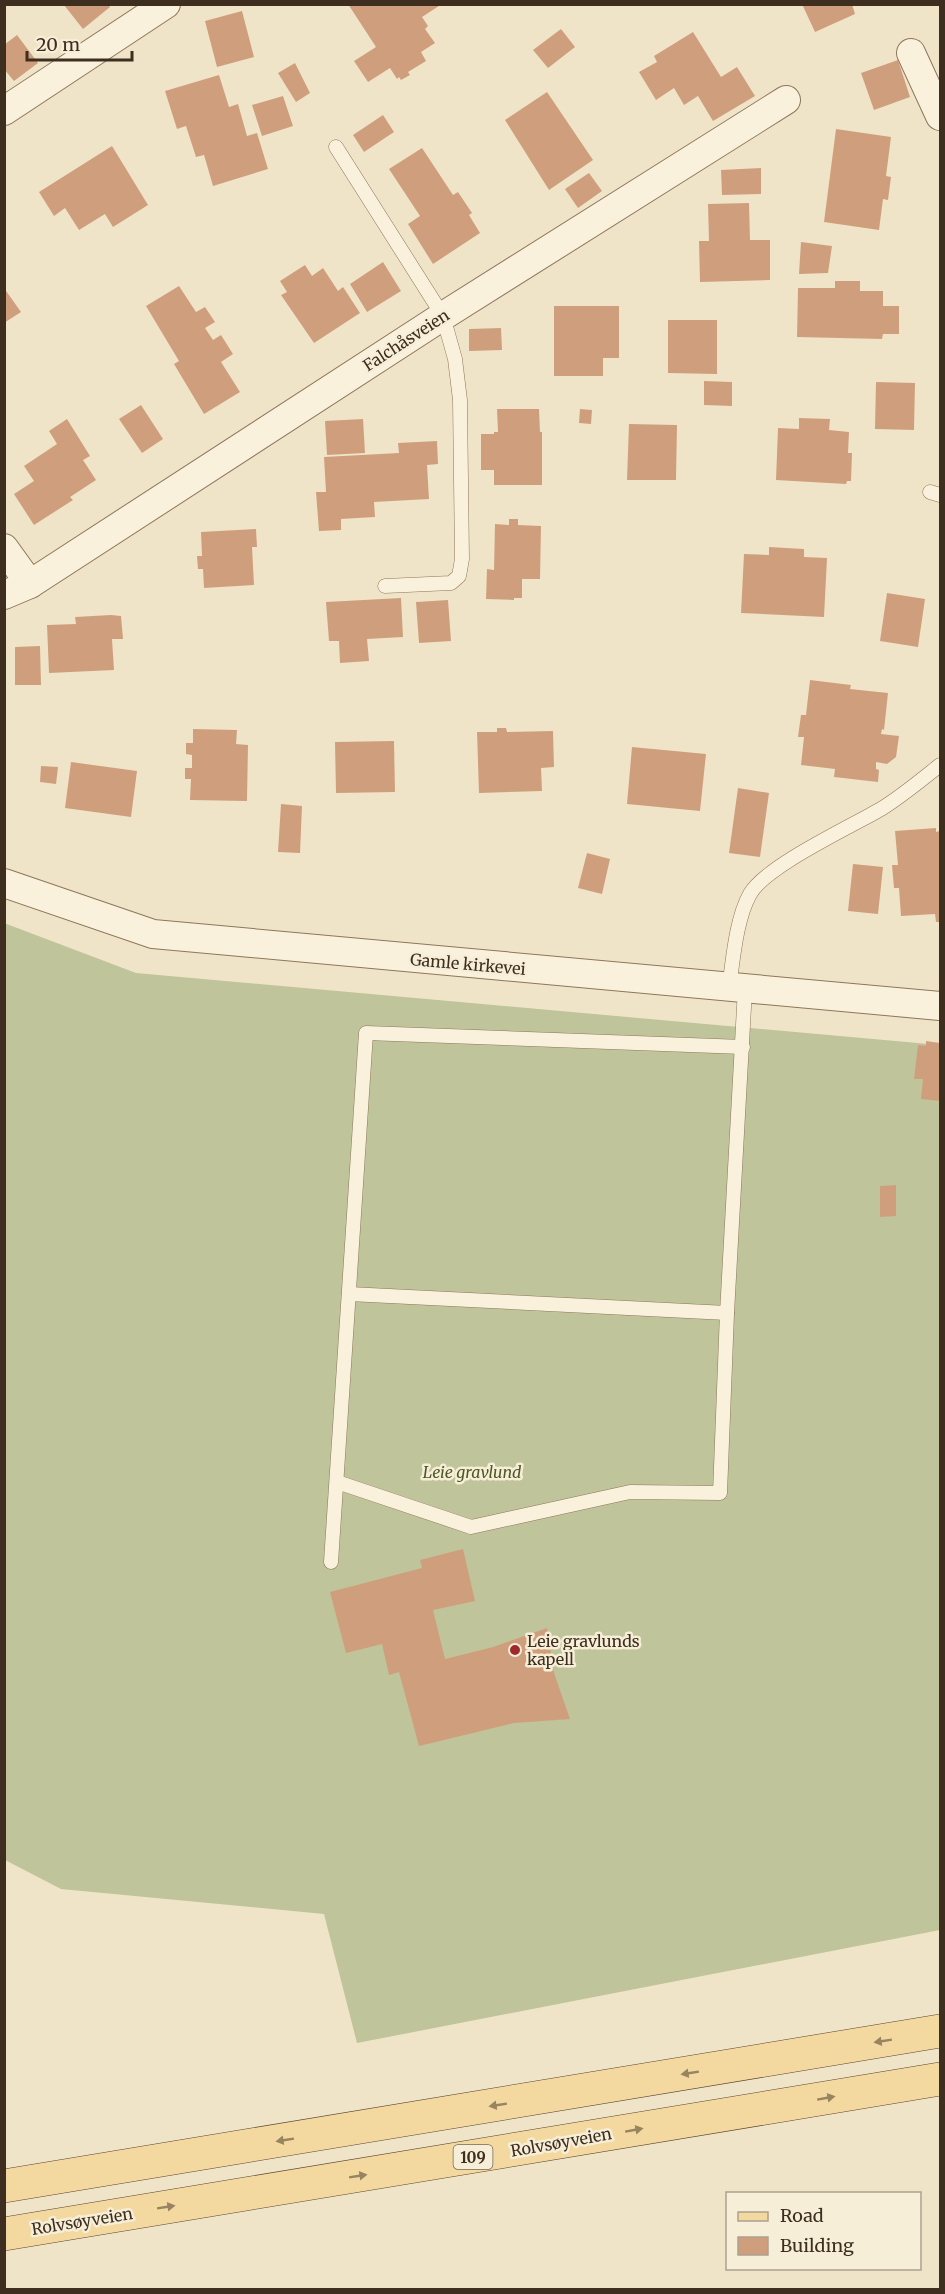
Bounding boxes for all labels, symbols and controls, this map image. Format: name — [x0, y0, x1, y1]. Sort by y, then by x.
scale bar — [27, 24, 132, 62]
text: 20 m — [36, 33, 80, 56]
street label: Falchåsveien — [359, 304, 453, 375]
street label: Gamle kirkevei — [409, 949, 527, 979]
park label: Leie gravlund — [423, 1462, 522, 1482]
place label: Leie gravlunds kapell — [527, 1631, 640, 1669]
marker: Leie gravlunds kapell — [508, 1643, 522, 1657]
one-way arrow — [873, 2037, 892, 2046]
one-way arrow — [681, 2069, 700, 2078]
one-way arrow — [817, 2093, 836, 2102]
one-way arrow — [488, 2101, 507, 2110]
street label: Rolvsøyveien — [509, 2123, 613, 2161]
one-way arrow — [624, 2125, 643, 2134]
one-way arrow — [275, 2136, 294, 2145]
road number: 109 — [454, 2145, 492, 2169]
one-way arrow — [349, 2171, 368, 2180]
legend — [726, 2192, 921, 2270]
street label: Rolvsøyveien — [30, 2203, 134, 2239]
one-way arrow — [157, 2203, 176, 2212]
text: Road — [780, 2204, 824, 2227]
text: Building — [780, 2234, 854, 2257]

